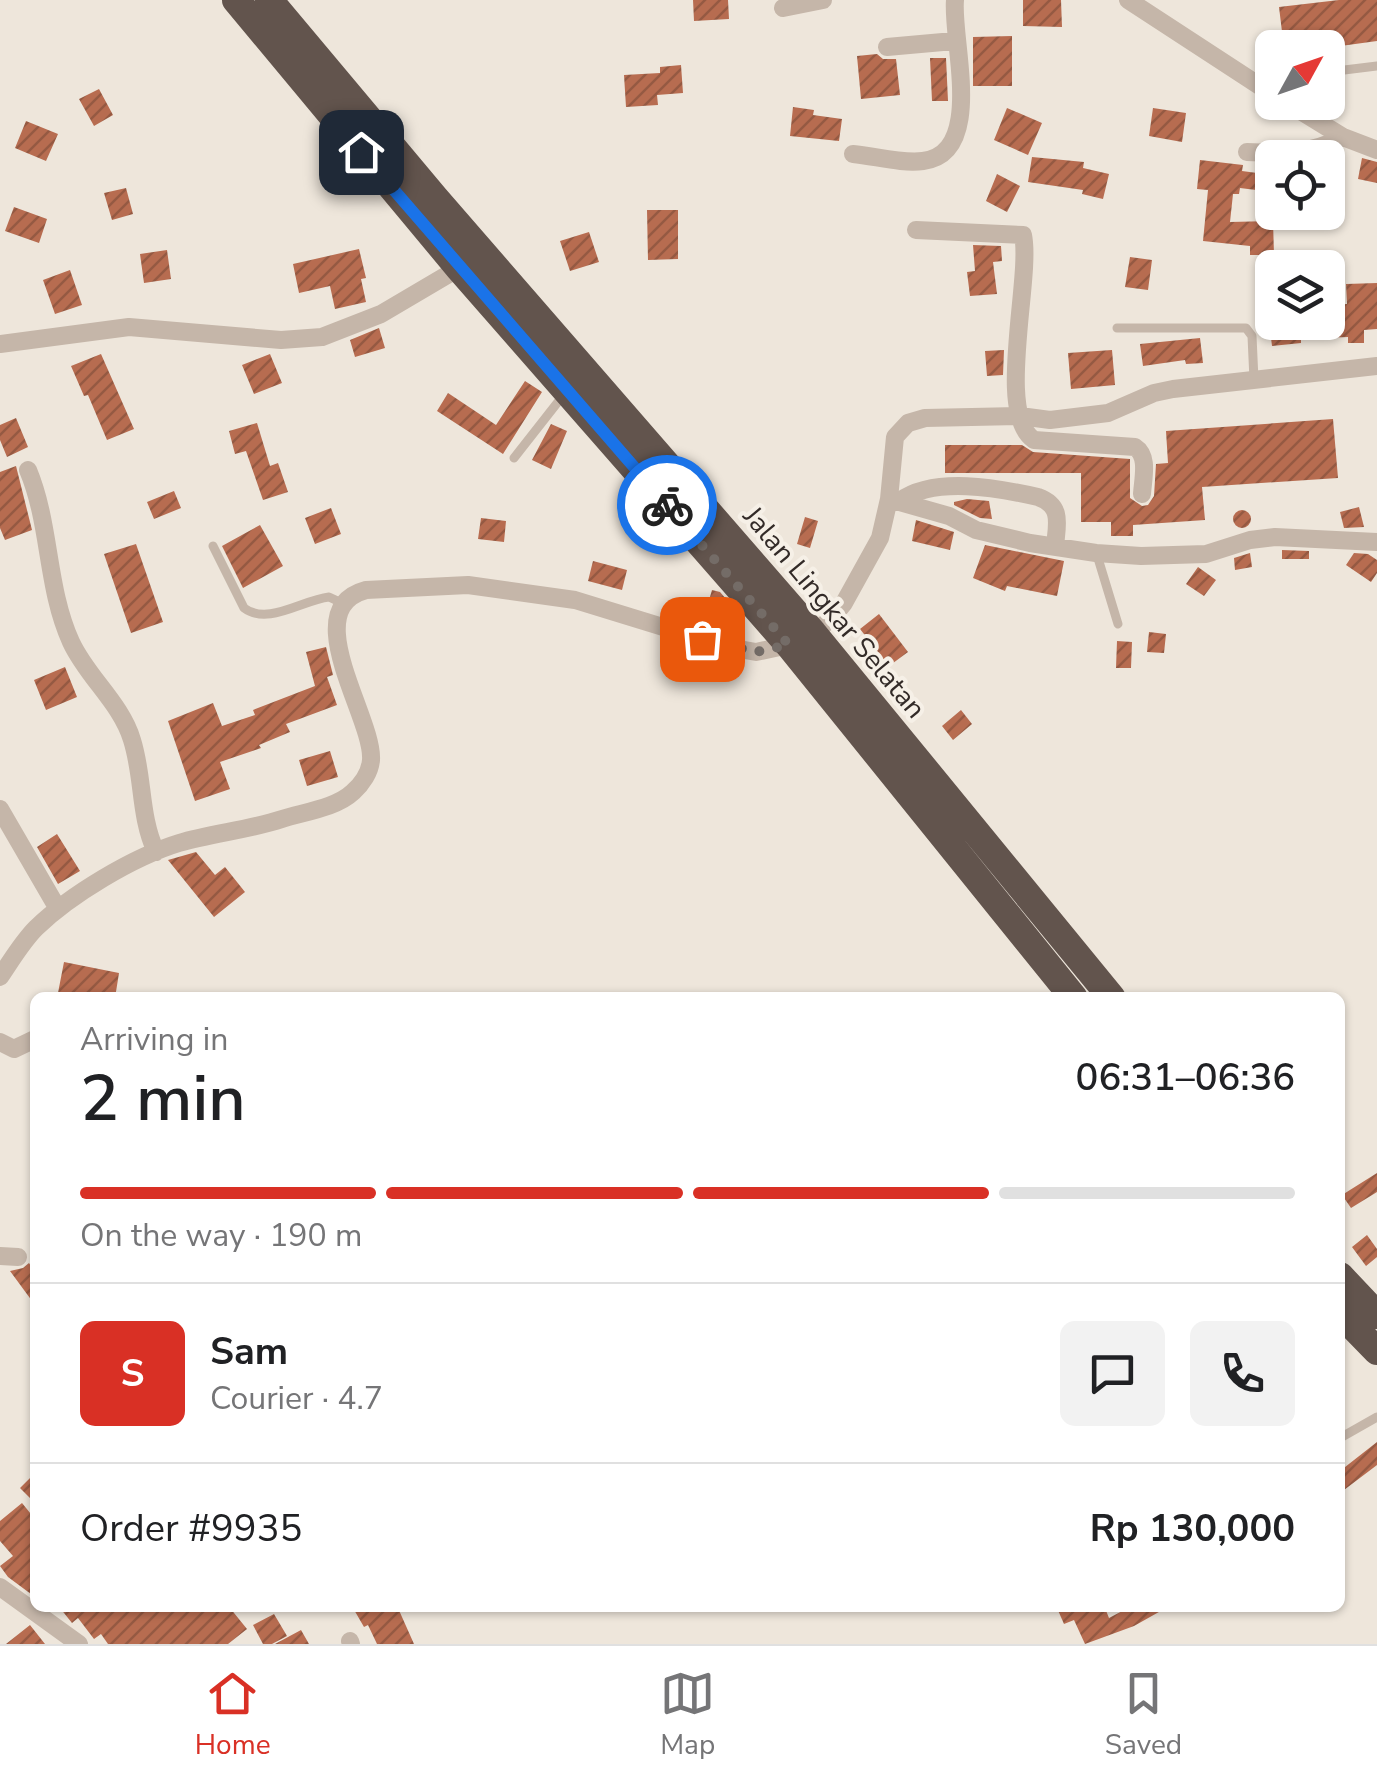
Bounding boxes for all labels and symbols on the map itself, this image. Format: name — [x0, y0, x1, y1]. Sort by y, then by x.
north arrow — [1255, 30, 1345, 120]
pin — [319, 110, 404, 195]
courier — [617, 455, 717, 555]
street label: Jalan Lingkar Selatan — [734, 498, 934, 727]
pin — [660, 597, 745, 682]

